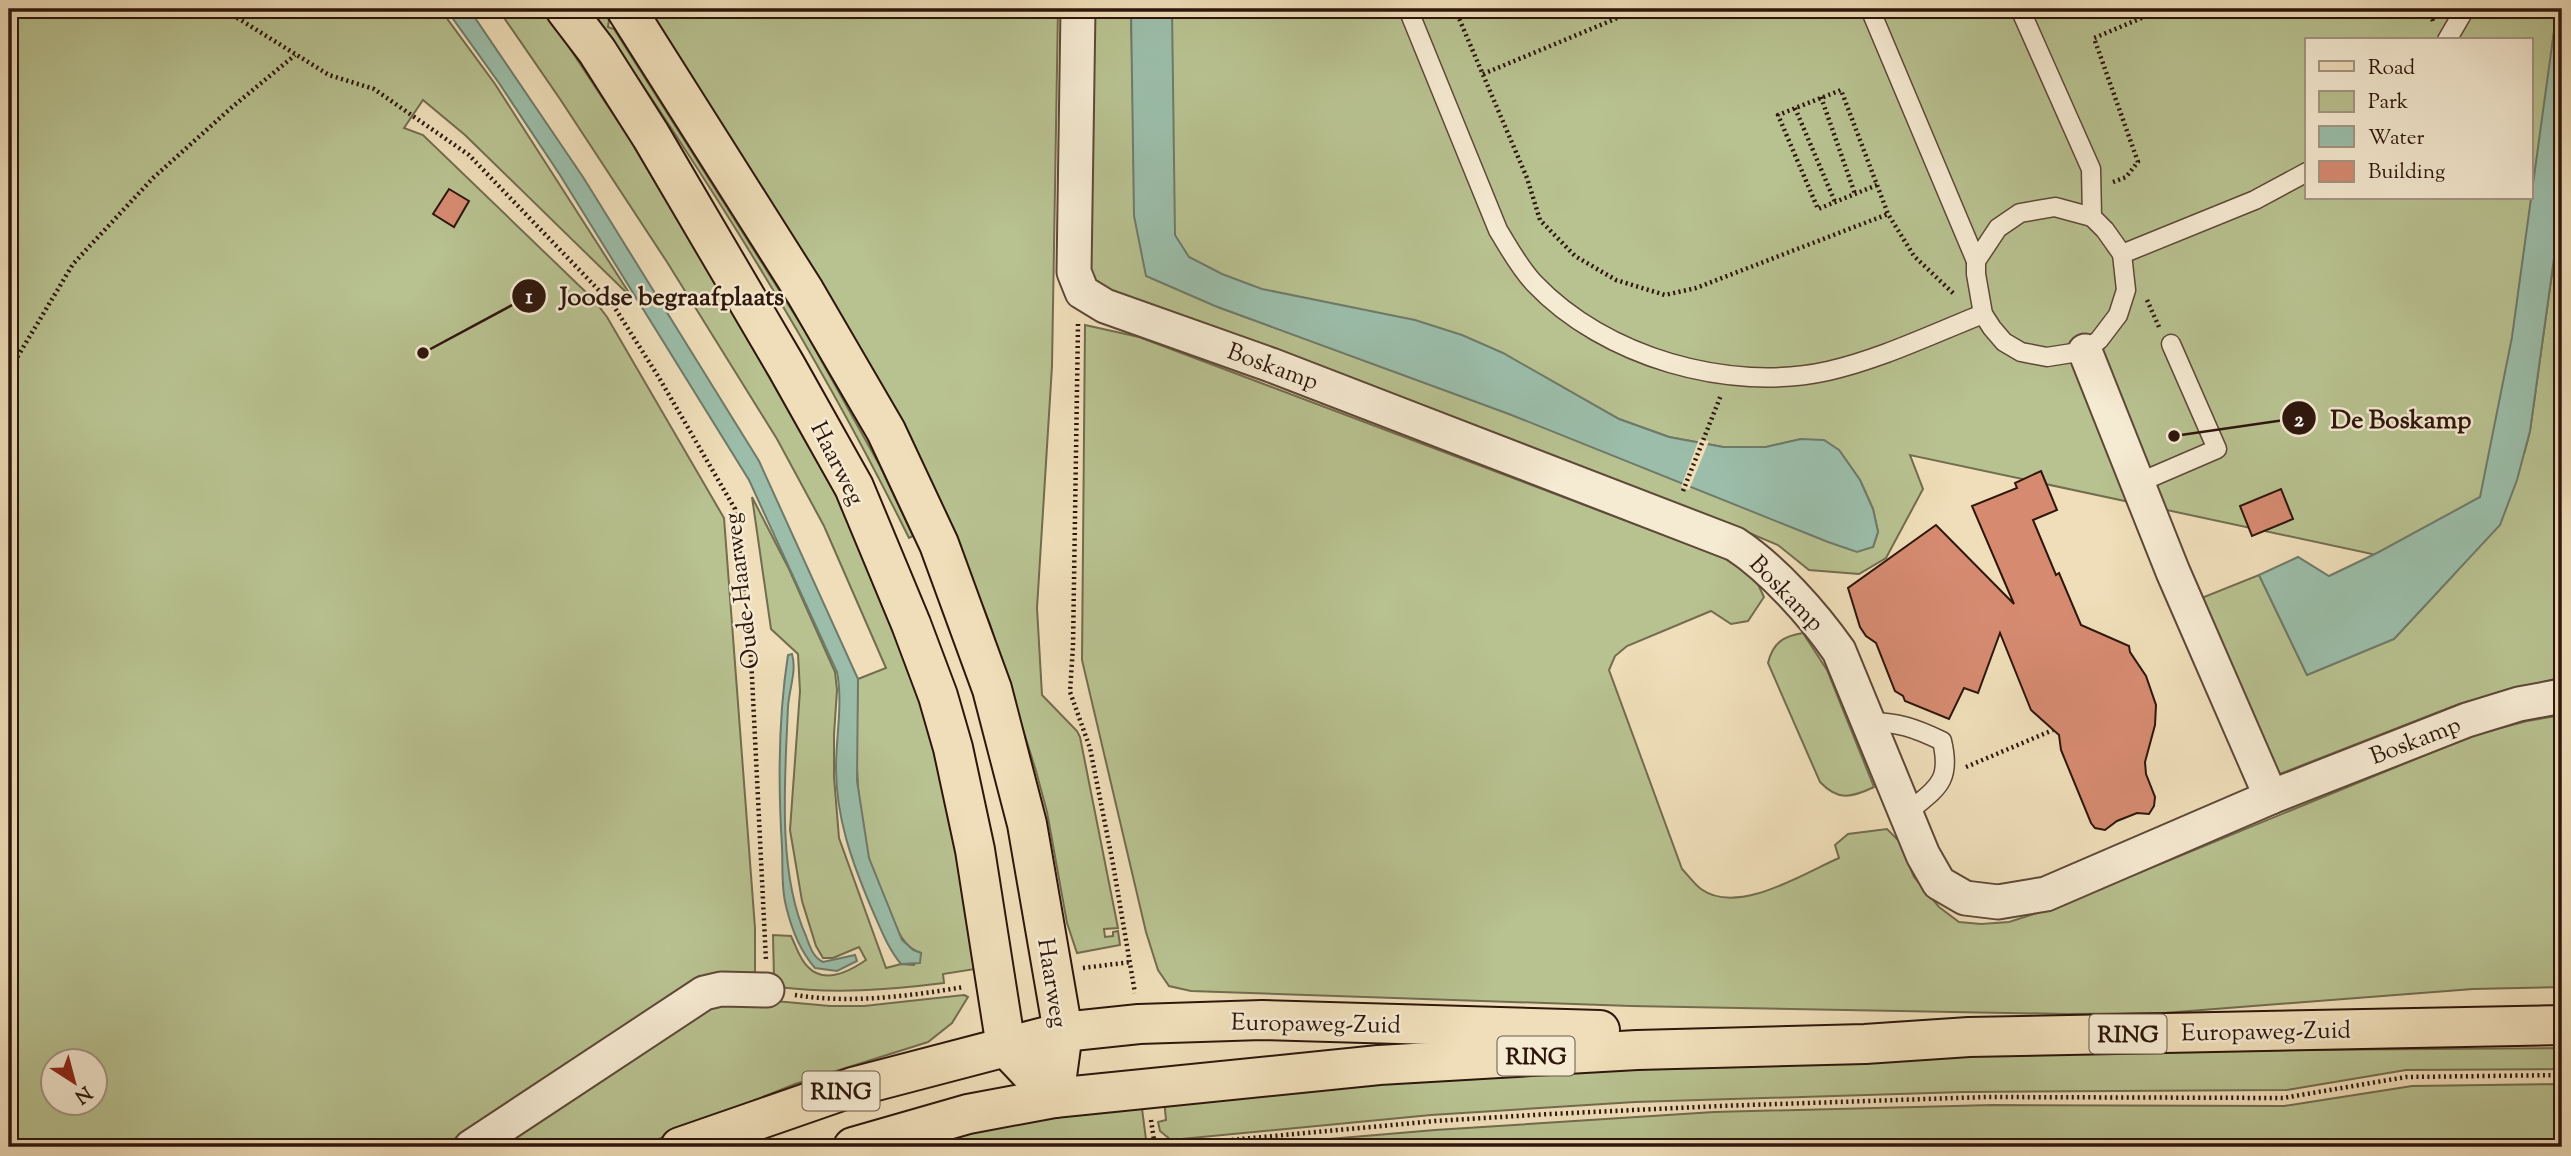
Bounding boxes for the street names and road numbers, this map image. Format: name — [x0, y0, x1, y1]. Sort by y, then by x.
street label: Boskamp — [1222, 336, 1323, 400]
street label: Haarweg — [801, 416, 872, 512]
street label: Oude-Haarweg — [717, 511, 769, 671]
street label: Boskamp — [1740, 548, 1831, 640]
street label: Boskamp — [2365, 709, 2466, 775]
street label: Haarweg — [1027, 936, 1075, 1031]
street label: Europaweg-Zuid — [1231, 1007, 1402, 1043]
road number: RING — [2090, 1015, 2166, 1054]
street label: Europaweg-Zuid — [2181, 1015, 2352, 1051]
road number: RING — [1498, 1036, 1574, 1076]
road number: RING — [802, 1072, 880, 1110]

